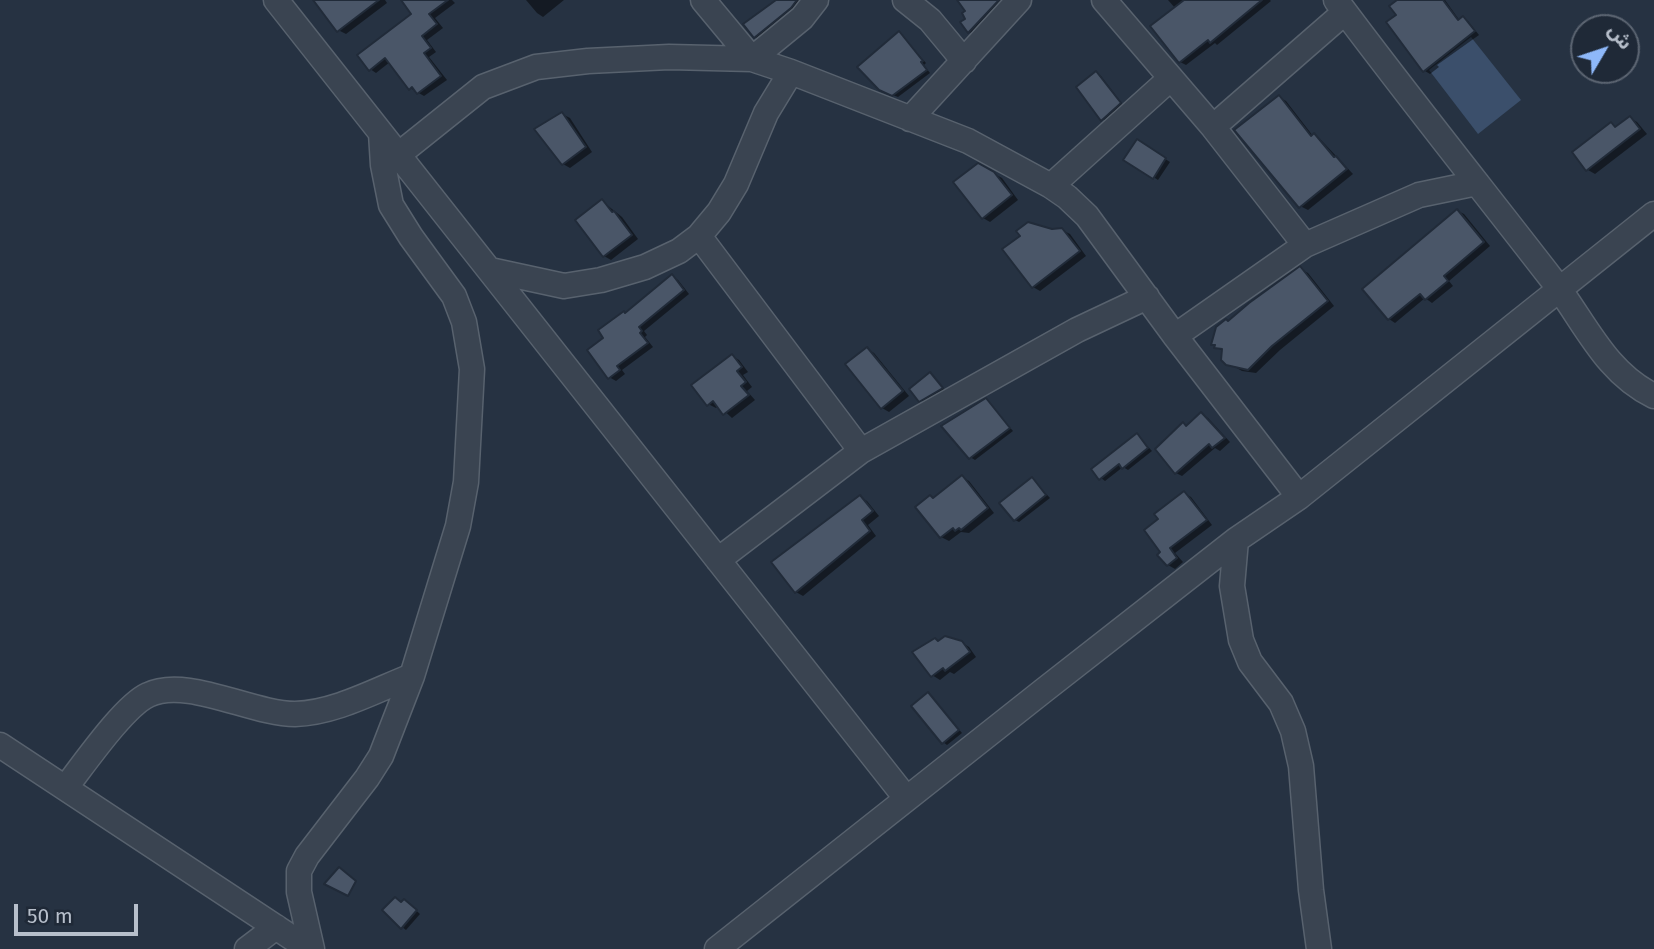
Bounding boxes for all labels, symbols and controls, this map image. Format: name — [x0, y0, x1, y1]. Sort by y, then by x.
north arrow — [1570, 14, 1640, 84]
text: ش — [1603, 19, 1637, 54]
scale bar — [18, 890, 142, 934]
text: 50 m — [27, 903, 73, 929]

